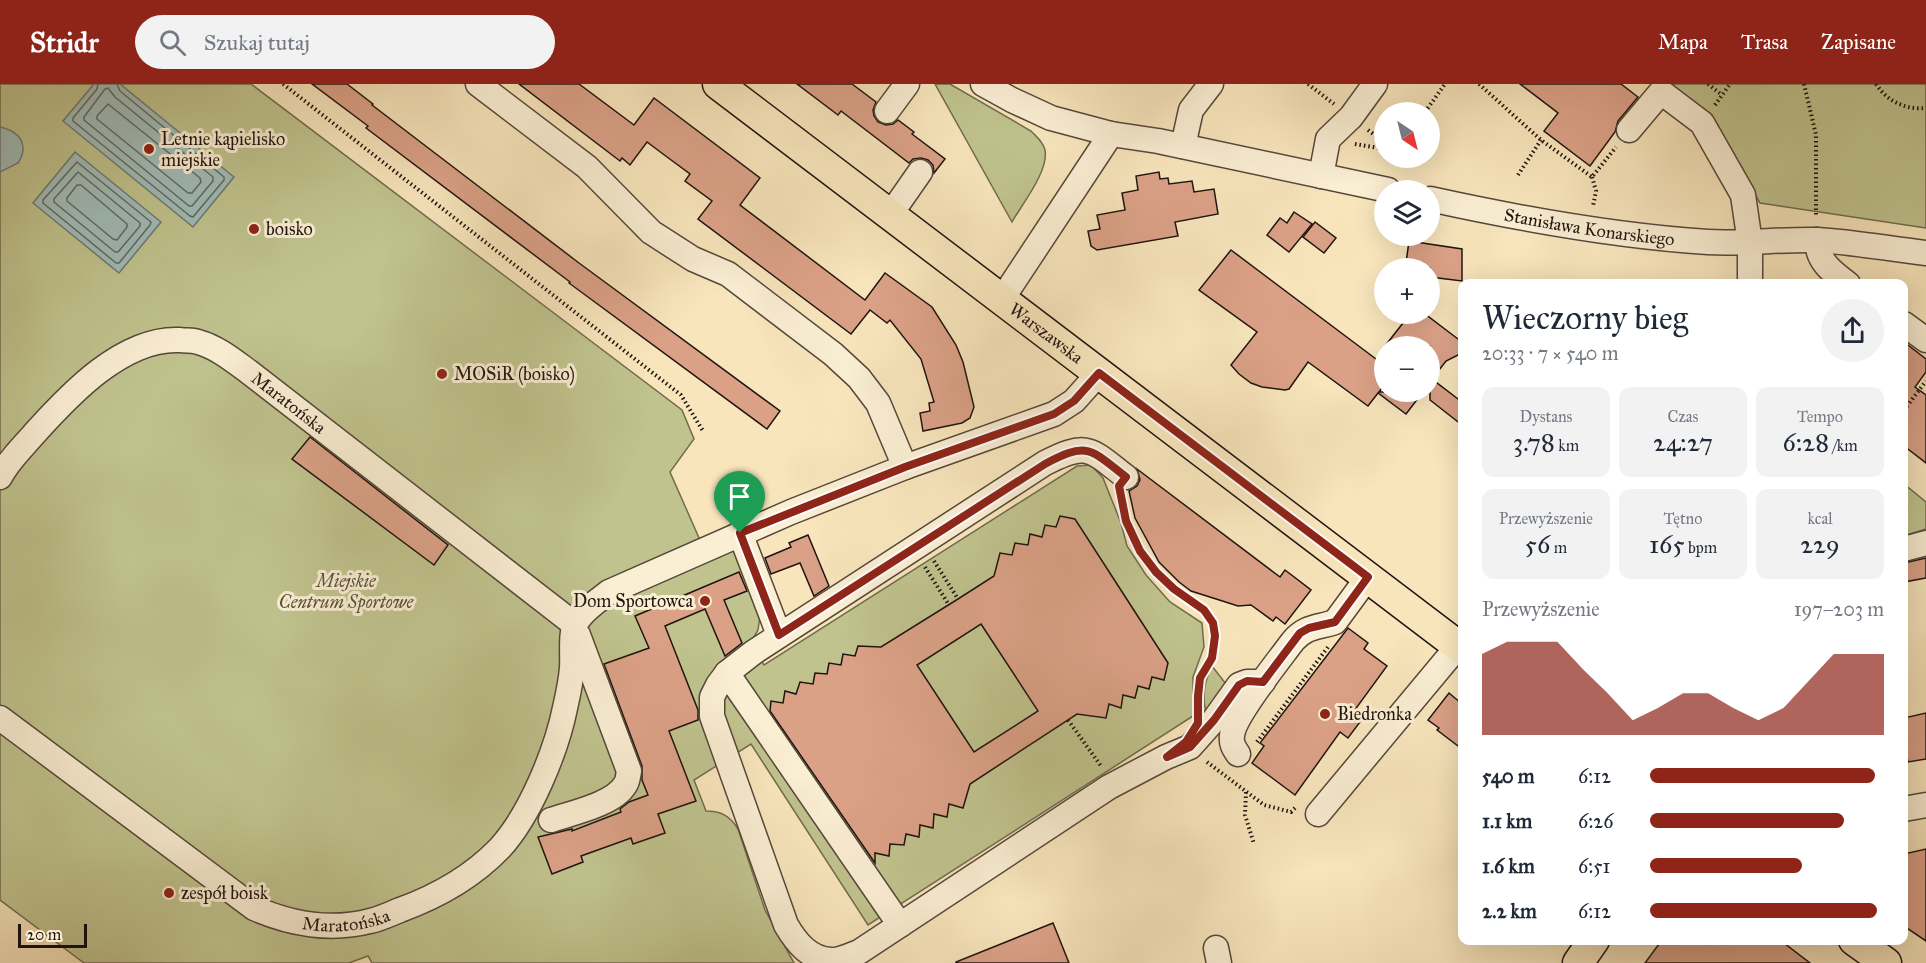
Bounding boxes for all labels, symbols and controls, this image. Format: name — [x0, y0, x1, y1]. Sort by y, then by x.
search box — [135, 15, 555, 69]
text: Stridr — [30, 25, 99, 60]
icon: search — [156, 26, 189, 59]
text: Szukaj tutaj — [204, 29, 310, 56]
text: Mapa — [1658, 29, 1708, 55]
text: Trasa — [1741, 29, 1788, 55]
text: Zapisane — [1821, 29, 1896, 55]
north arrow — [1374, 102, 1440, 168]
map controls — [1374, 102, 1440, 402]
place label: Letnie kąpielisko miejskie — [161, 128, 285, 171]
marker: Letnie kąpielisko miejskie — [142, 142, 156, 156]
button: layers — [1374, 180, 1440, 246]
street label: Stanisława Konarskiego — [1502, 204, 1676, 251]
place label: boisko — [266, 218, 313, 240]
marker: boisko — [247, 222, 261, 236]
button: + — [1374, 258, 1440, 324]
street label: Warszawska — [1005, 298, 1088, 369]
text: Wieczorny bieg — [1482, 298, 1688, 338]
button: share — [1821, 299, 1884, 362]
button: − — [1374, 336, 1440, 402]
text: 20:33 · 7 × 540 m — [1482, 341, 1619, 365]
place label: MOSiR (boisko) — [454, 363, 575, 386]
street label: Maratońska — [247, 367, 331, 439]
marker: MOSiR (boisko) — [435, 367, 449, 381]
text: Dystans — [1520, 407, 1572, 426]
text: Czas — [1668, 407, 1698, 426]
text: Tempo — [1797, 407, 1843, 426]
text: 3.78 — [1513, 426, 1555, 458]
text: 24:27 — [1653, 426, 1713, 458]
text: 6:28 — [1782, 426, 1829, 458]
text: km — [1555, 436, 1579, 455]
text: /km — [1829, 436, 1858, 455]
pin — [714, 471, 765, 533]
icon: arrive — [723, 480, 756, 513]
text: Przewyższenie — [1499, 509, 1593, 528]
text: Tętno — [1664, 509, 1702, 528]
text: kcal — [1807, 509, 1833, 528]
text: 56 — [1525, 528, 1550, 560]
text: 165 — [1649, 528, 1685, 560]
text: 229 — [1800, 528, 1840, 560]
text: m — [1550, 538, 1567, 557]
text: bpm — [1685, 538, 1717, 557]
park label: Miejskie Centrum Sportowe — [279, 570, 414, 614]
place label: Dom Sportowca — [573, 590, 693, 612]
marker: Dom Sportowca — [698, 594, 712, 608]
text: Przewyższenie — [1482, 597, 1600, 621]
text: 197–203 m — [1794, 597, 1884, 621]
place label: Biedronka — [1337, 703, 1412, 725]
marker: Biedronka — [1318, 707, 1332, 721]
text: 540 m — [1482, 764, 1535, 788]
text: 6:12 — [1578, 764, 1611, 788]
text: 1.1 km — [1482, 809, 1532, 833]
text: 6:26 — [1578, 809, 1613, 833]
text: 1.6 km — [1482, 854, 1535, 878]
text: 6:51 — [1578, 854, 1611, 878]
place label: zespół boisk — [181, 882, 269, 904]
marker: zespół boisk — [162, 886, 176, 900]
text: 2.2 km — [1482, 899, 1537, 923]
text: 6:12 — [1578, 899, 1611, 923]
street label: Maratońska — [301, 904, 394, 937]
scale bar — [18, 921, 87, 948]
text: 20 m — [27, 925, 61, 944]

